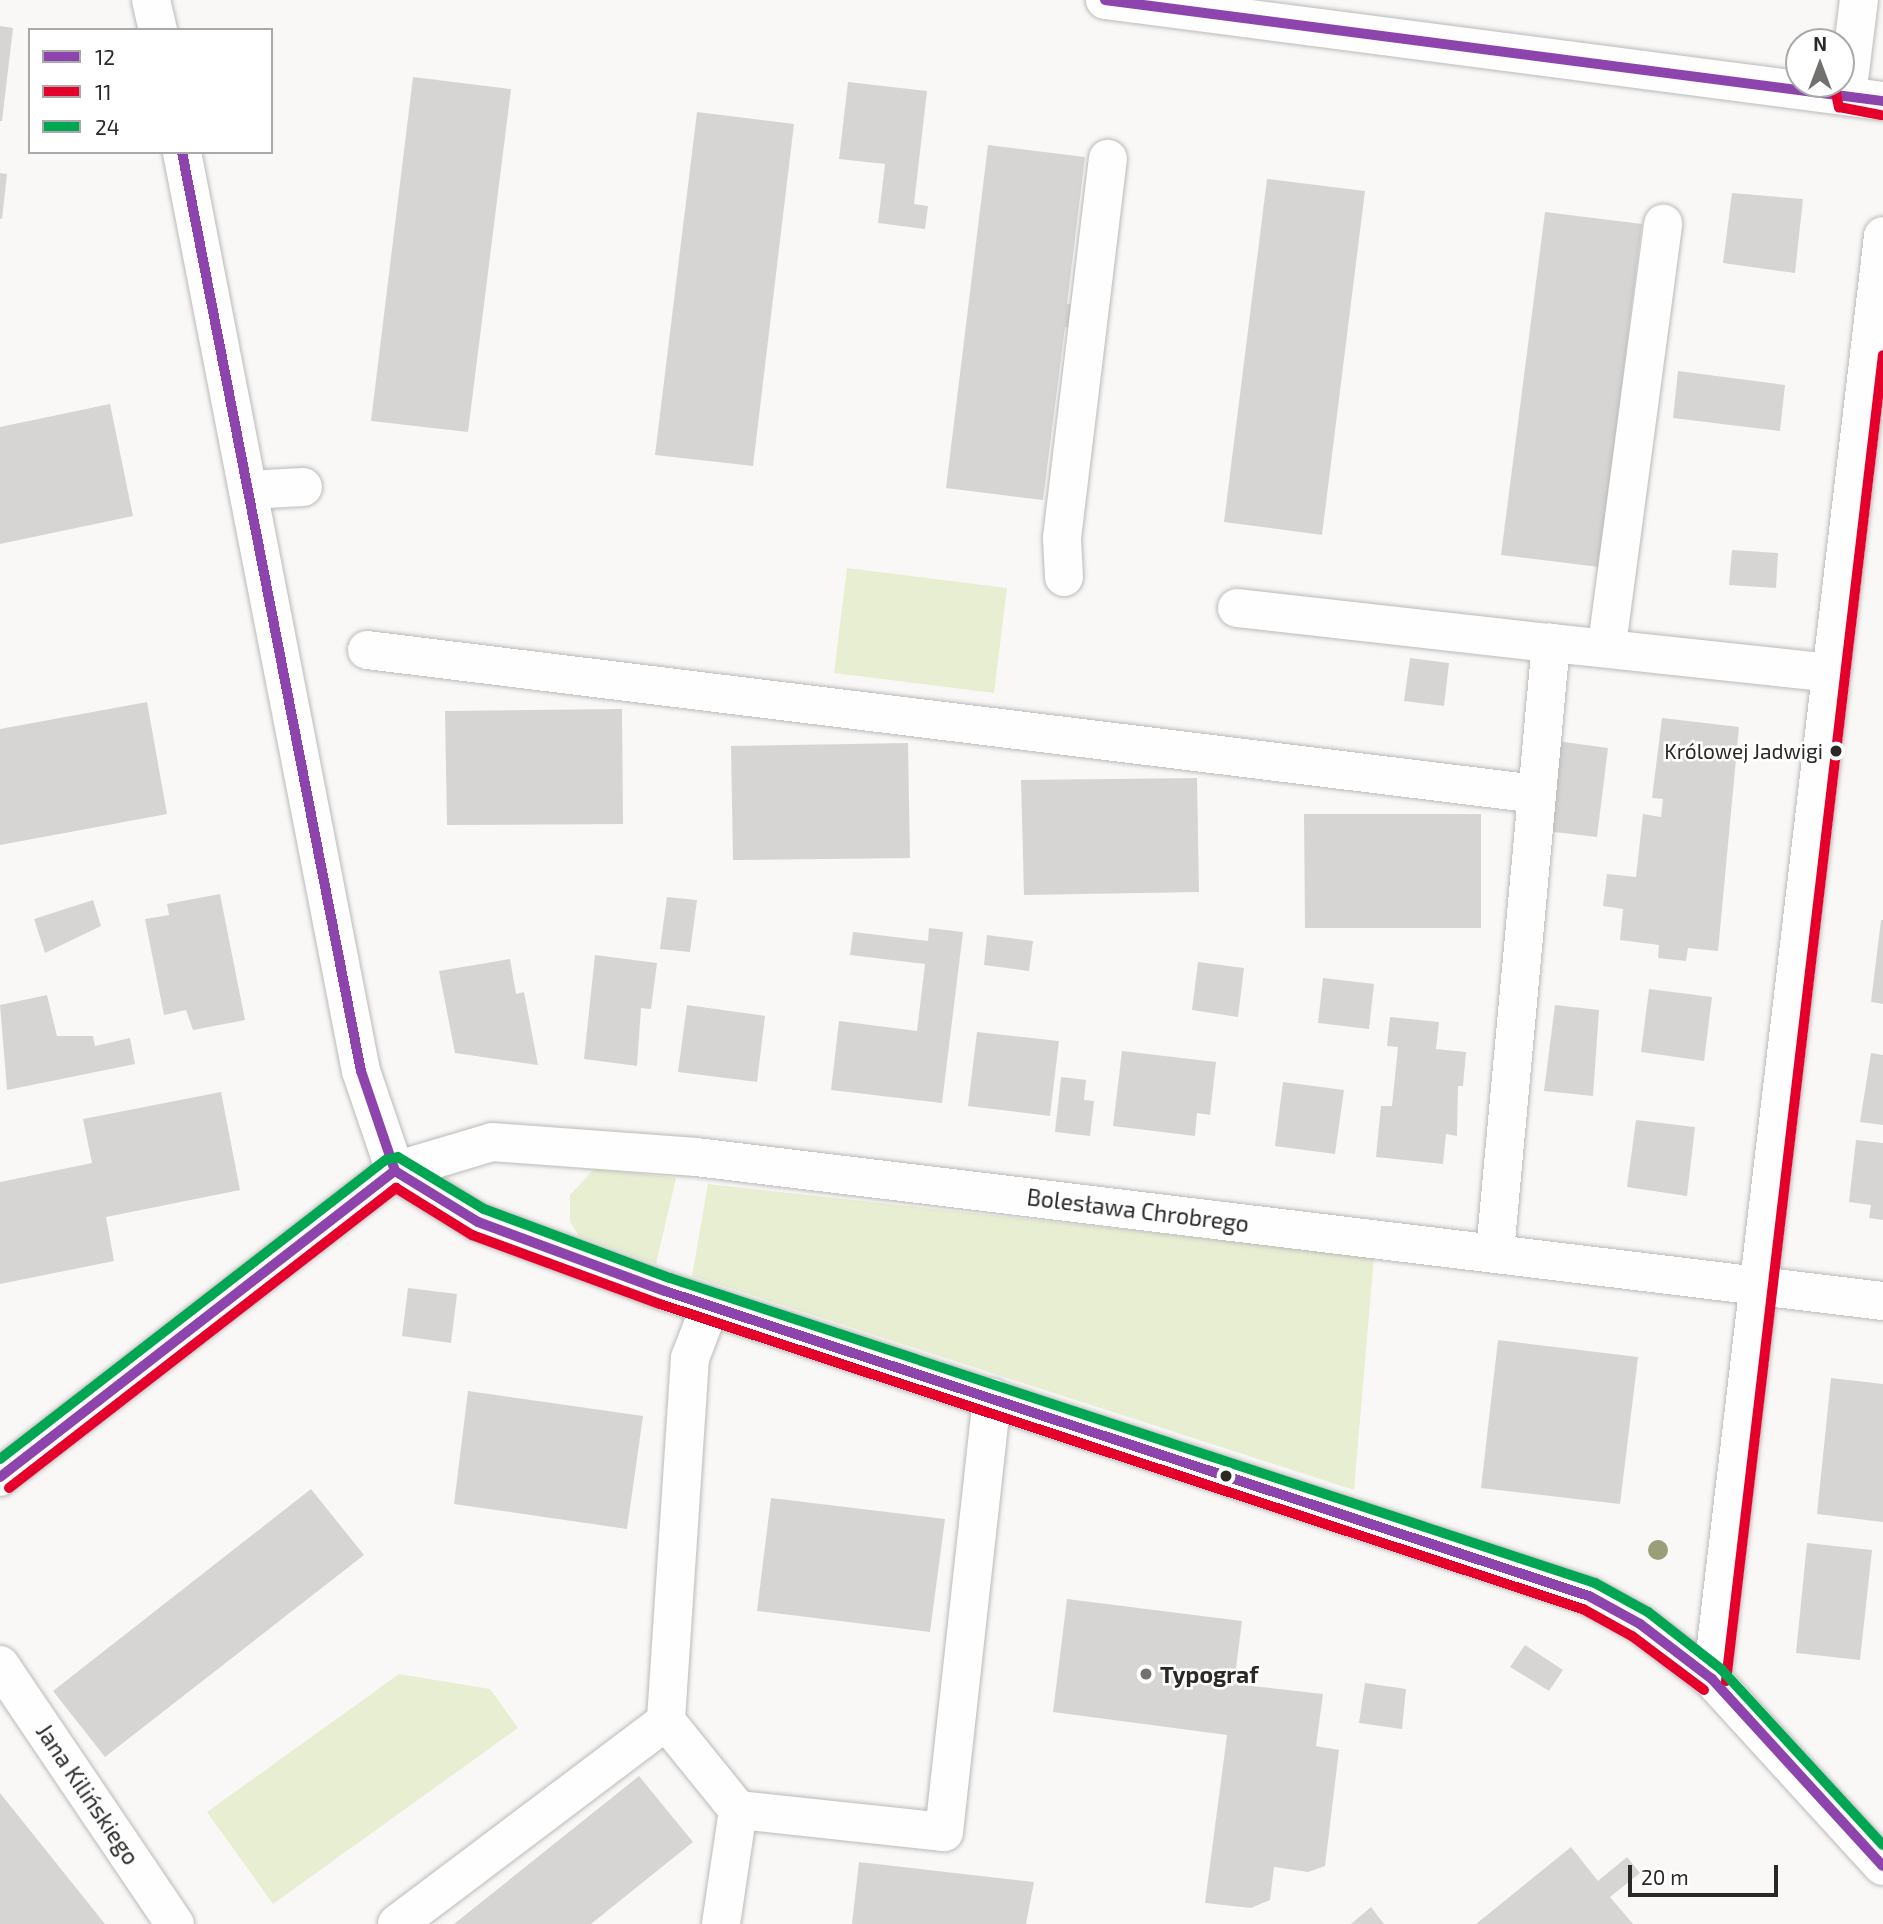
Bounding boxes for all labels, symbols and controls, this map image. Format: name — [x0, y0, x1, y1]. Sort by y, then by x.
legend — [28, 28, 273, 154]
north arrow — [1785, 28, 1855, 98]
text: N — [1813, 32, 1827, 55]
text: 12 — [95, 44, 115, 69]
text: 11 — [95, 79, 112, 104]
text: 24 — [95, 114, 120, 139]
place label: Królowej Jadwigi — [1664, 738, 1823, 764]
marker: Królowej Jadwigi — [1829, 744, 1843, 758]
street label: Bolesława Chrobrego — [1025, 1183, 1251, 1237]
unlabelled marker — [1219, 1469, 1233, 1483]
place label: Typograf — [1160, 1660, 1258, 1688]
marker: Typograf — [1138, 1666, 1154, 1682]
street label: Jana Kilińskiego — [31, 1718, 145, 1870]
scale bar — [1631, 1850, 1782, 1894]
text: 20 m — [1641, 1864, 1689, 1889]

